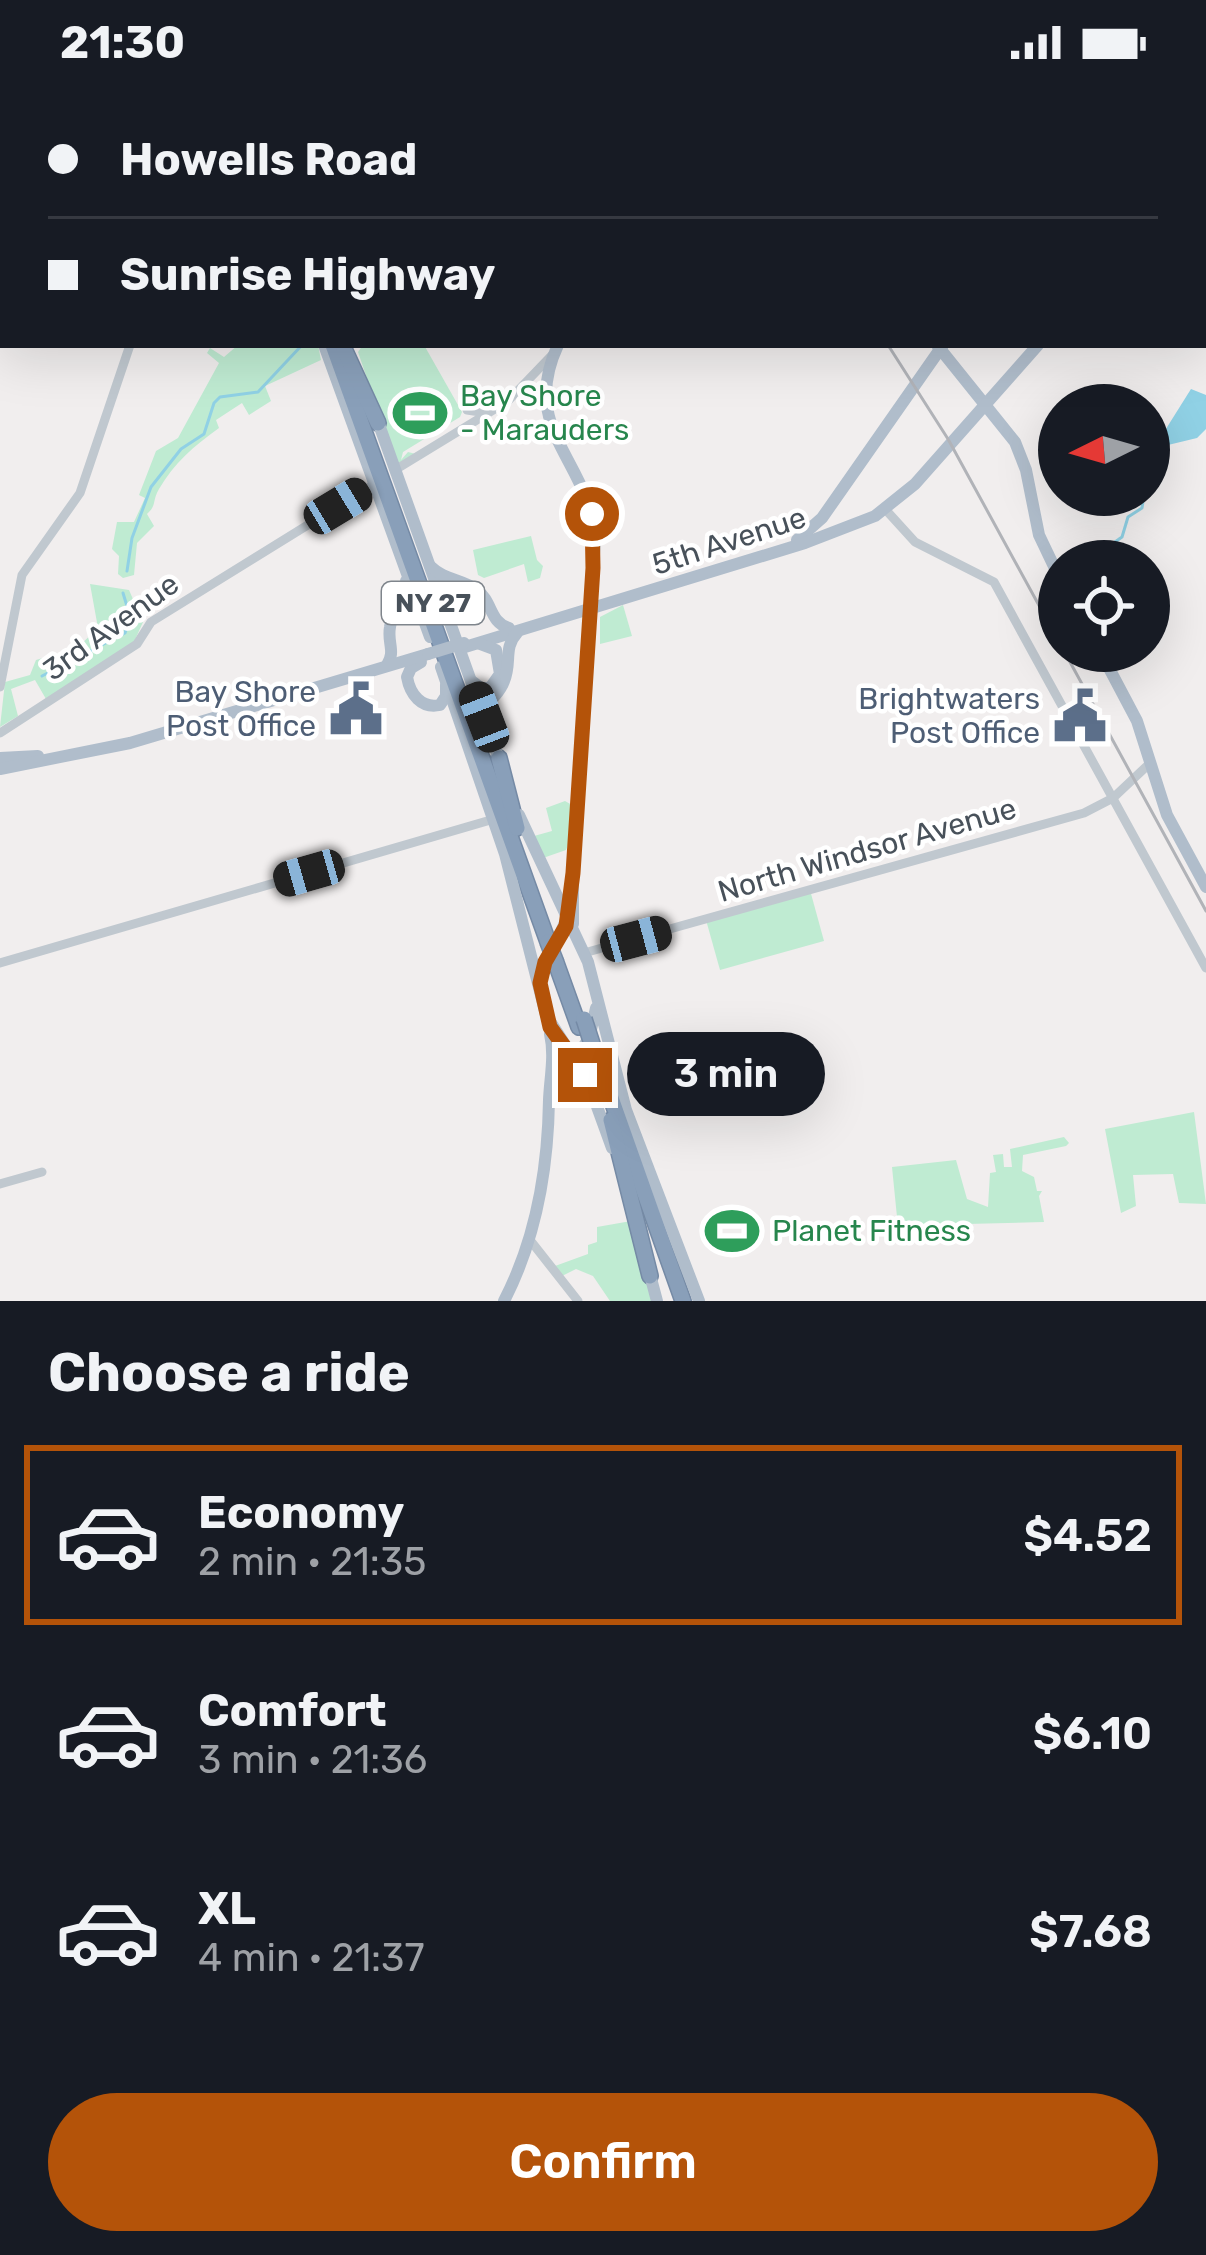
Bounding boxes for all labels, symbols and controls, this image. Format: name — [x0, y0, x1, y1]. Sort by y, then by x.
text: 21:30 — [60, 16, 185, 69]
text: Howells Road — [120, 133, 418, 186]
text: Sunrise Highway — [120, 248, 495, 301]
place label: Bay Shore - Marauders — [460, 378, 629, 448]
sports icon: Bay Shore - Marauders — [391, 384, 449, 442]
north arrow — [1038, 384, 1170, 516]
map controls — [1038, 384, 1170, 672]
car — [298, 472, 378, 540]
route start — [565, 487, 619, 541]
street label: 5th Avenue — [648, 499, 810, 583]
button: locate — [1038, 540, 1170, 672]
street label: 3rd Avenue — [36, 566, 186, 688]
road number: NY 27 — [382, 582, 484, 624]
place label: Bay Shore Post Office — [166, 674, 316, 744]
car — [454, 677, 514, 757]
public building icon: Bay Shore Post Office — [327, 680, 385, 738]
place label: Brightwaters Post Office — [858, 681, 1040, 751]
public building icon: Brightwaters Post Office — [1051, 687, 1109, 745]
street label: North Windsor Avenue — [714, 790, 1020, 910]
car — [269, 846, 349, 900]
car — [597, 912, 675, 966]
callout: 3 min — [627, 1033, 825, 1117]
route end — [558, 1048, 612, 1102]
text: 3 min — [674, 1051, 778, 1097]
sports icon: Planet Fitness — [703, 1202, 761, 1260]
place label: Planet Fitness — [772, 1213, 971, 1249]
text: Choose a ride — [48, 1341, 410, 1405]
icon: car — [54, 1481, 162, 1589]
text: Economy — [198, 1486, 404, 1539]
text: $4.52 — [1024, 1509, 1152, 1562]
text: 2 min · 21:35 — [198, 1539, 426, 1585]
icon: car — [54, 1679, 162, 1787]
text: Comfort — [198, 1684, 387, 1737]
text: $6.10 — [1033, 1707, 1152, 1760]
text: 3 min · 21:36 — [198, 1737, 427, 1783]
icon: car — [54, 1877, 162, 1985]
text: XL — [198, 1882, 256, 1935]
text: $7.68 — [1029, 1905, 1152, 1958]
text: 4 min · 21:37 — [198, 1935, 425, 1981]
button: Confirm — [48, 2093, 1158, 2231]

